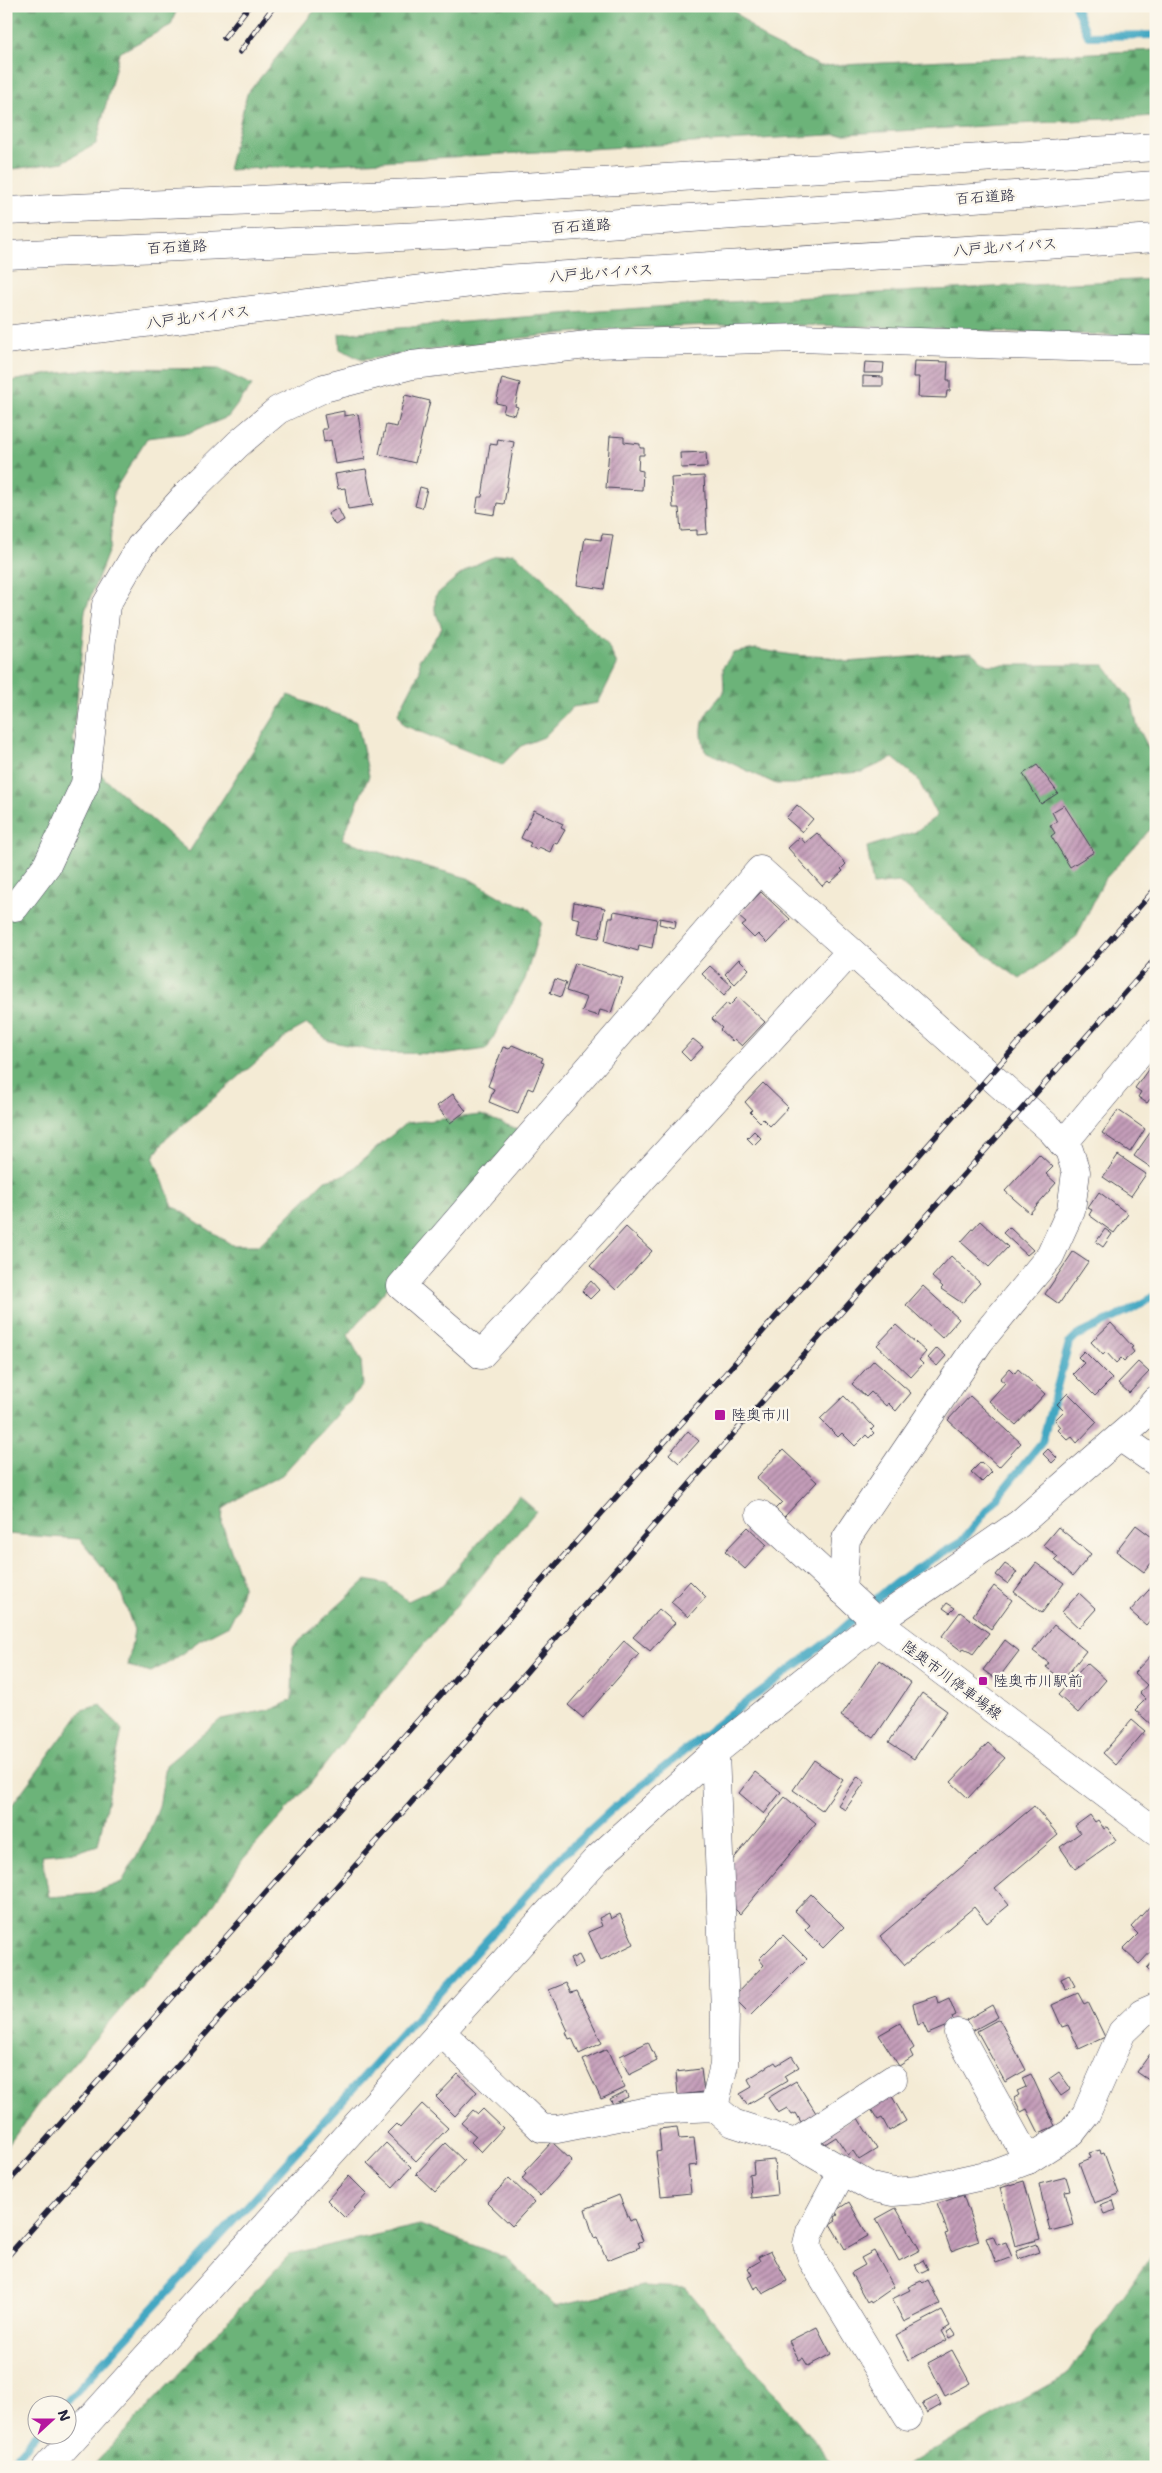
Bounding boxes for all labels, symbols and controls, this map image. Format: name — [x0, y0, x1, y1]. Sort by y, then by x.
street label: 百石道路 — [954, 185, 1016, 209]
street label: 百石道路 — [550, 214, 612, 238]
street label: 八戸北バイパス — [952, 233, 1058, 261]
street label: 百石道路 — [147, 235, 207, 259]
street label: 八戸北バイパス — [548, 259, 654, 287]
street label: 八戸北バイパス — [145, 301, 251, 333]
place label: 陸奥市川 — [731, 1405, 791, 1425]
marker: 陸奥市川 — [713, 1408, 727, 1422]
street label: 陸奥市川停車場線 — [898, 1636, 1006, 1724]
place label: 陸奥市川駅前 — [993, 1671, 1083, 1691]
marker: 陸奥市川駅前 — [977, 1675, 989, 1687]
north arrow — [28, 2396, 78, 2446]
text: N — [54, 2407, 75, 2424]

